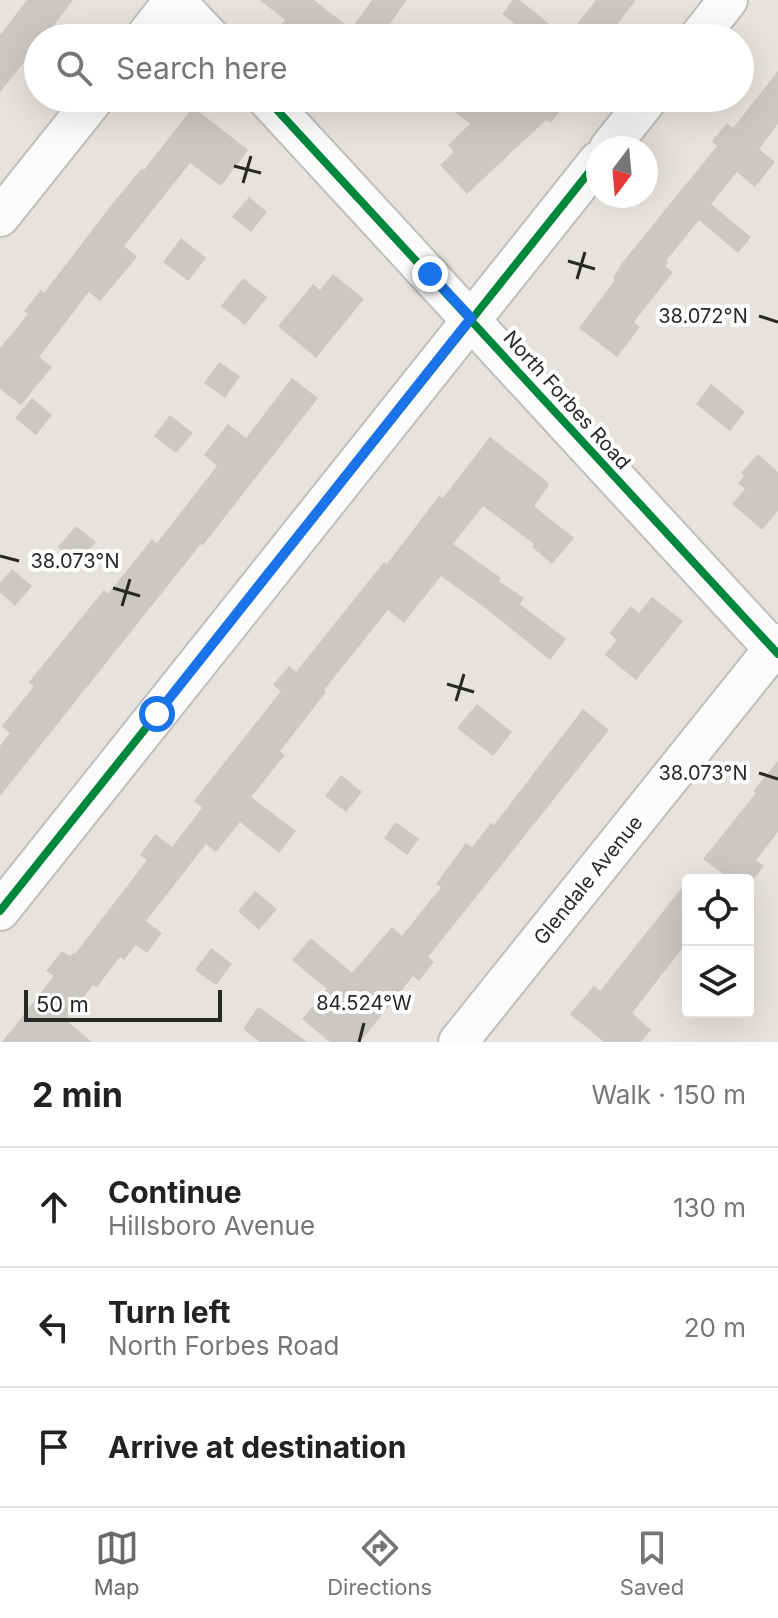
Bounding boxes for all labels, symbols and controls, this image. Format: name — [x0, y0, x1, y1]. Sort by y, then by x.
search box — [24, 24, 754, 112]
icon: search — [52, 46, 96, 90]
text: Search here — [116, 50, 288, 86]
north arrow — [586, 136, 658, 208]
route end — [412, 256, 448, 292]
text: 38.072°N — [658, 304, 748, 328]
street label: North Forbes Road — [499, 326, 635, 474]
text: 38.073°N — [31, 549, 119, 573]
route start — [139, 696, 175, 732]
text: 38.073°N — [659, 761, 747, 785]
street label: Glendale Avenue — [529, 811, 647, 949]
map controls — [682, 874, 754, 1018]
button: locate — [682, 874, 754, 946]
button: layers — [682, 946, 754, 1018]
scale bar — [24, 986, 222, 1022]
text: 50 m — [36, 991, 89, 1017]
text: 84.524°W — [316, 991, 412, 1015]
text: 2 min — [32, 1074, 123, 1115]
text: Walk · 150 m — [592, 1079, 746, 1110]
text: Continue — [108, 1174, 242, 1210]
icon: ahead — [32, 1185, 76, 1229]
text: 130 m — [673, 1192, 746, 1223]
text: Hillsboro Avenue — [108, 1210, 315, 1241]
text: Turn left — [108, 1294, 230, 1330]
icon: left — [32, 1305, 76, 1349]
text: 20 m — [684, 1312, 746, 1343]
text: North Forbes Road — [108, 1330, 340, 1361]
icon: arrive — [32, 1425, 76, 1469]
text: Arrive at destination — [108, 1429, 406, 1465]
tab: Map — [94, 1526, 140, 1600]
tab: Directions — [327, 1526, 432, 1600]
tab: Saved — [620, 1526, 684, 1600]

